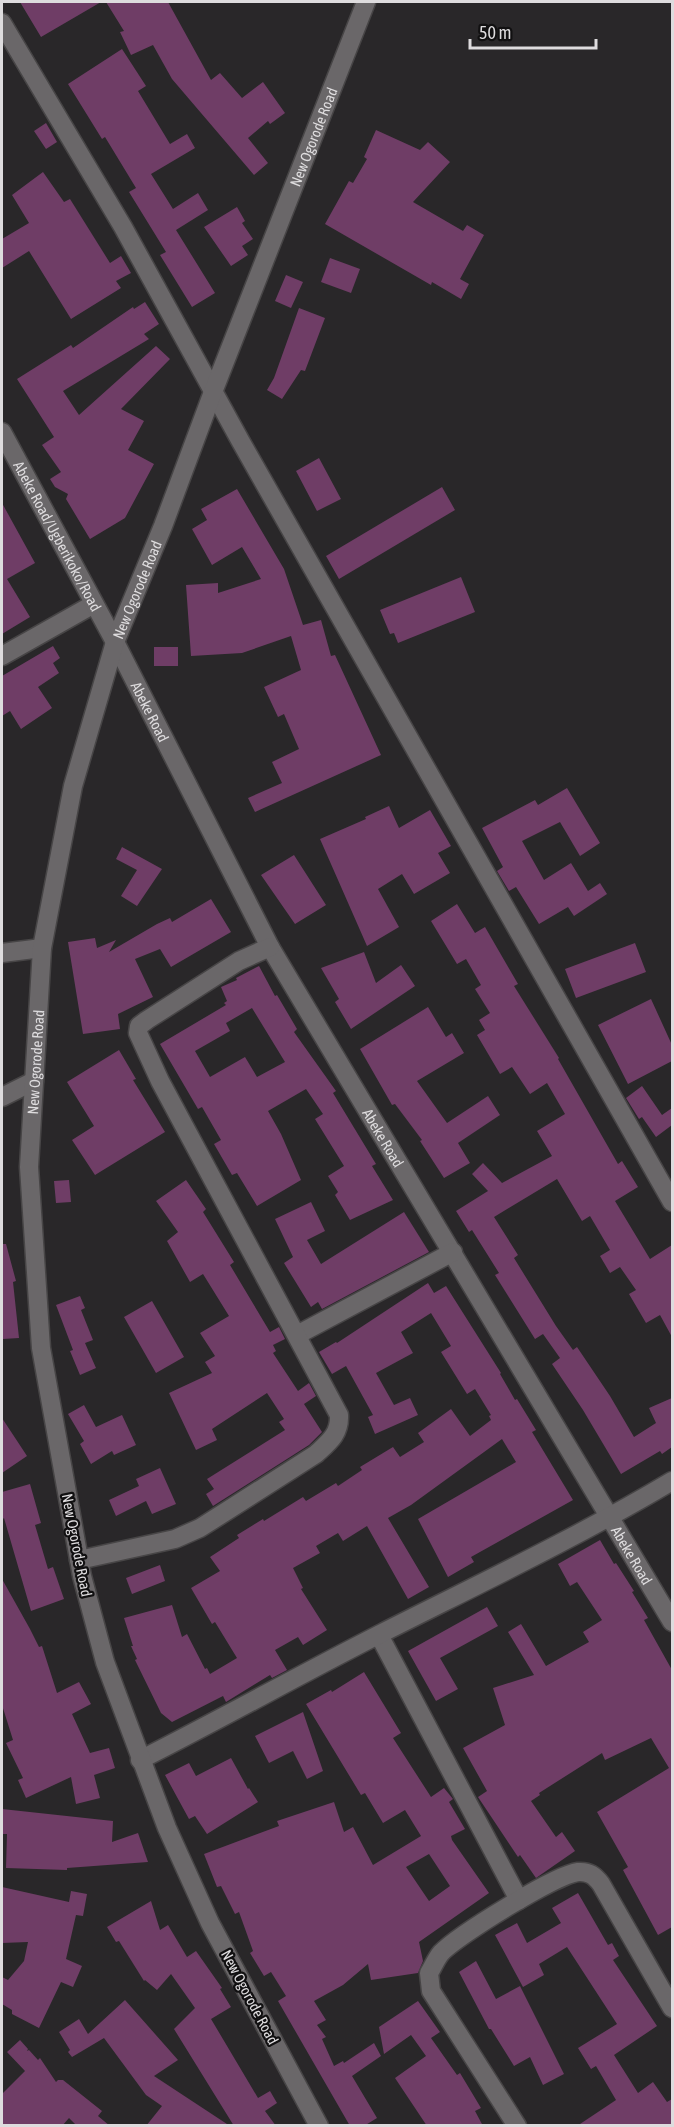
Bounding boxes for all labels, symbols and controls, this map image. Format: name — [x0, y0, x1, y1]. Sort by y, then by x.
scale bar — [470, 12, 596, 50]
text: 50 m — [479, 22, 511, 43]
street label: New Ogorode Road — [286, 85, 340, 189]
street label: Abeke Road/Ugberikoko/Road — [11, 458, 105, 614]
street label: New Ogorode Road — [109, 538, 165, 641]
street label: Abeke Road — [128, 679, 173, 744]
street label: New Ogorode Road — [24, 1009, 47, 1115]
street label: Abeke Road — [360, 1105, 408, 1170]
street label: New Ogorode Road — [59, 1492, 95, 1598]
street label: Abeke Road — [608, 1523, 656, 1588]
street label: New Ogorode Road — [218, 1947, 282, 2047]

